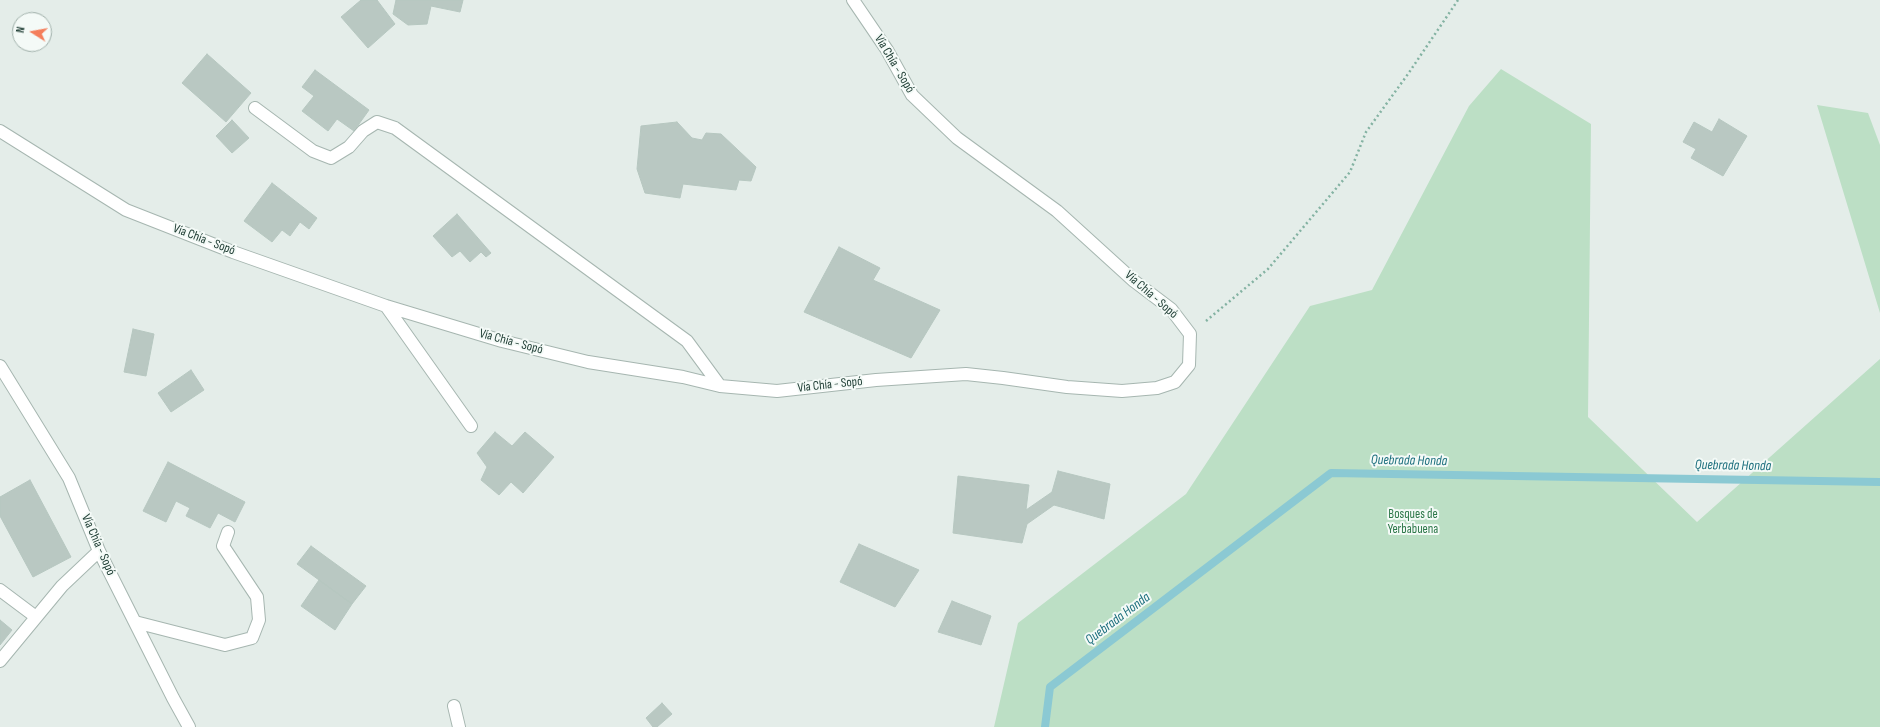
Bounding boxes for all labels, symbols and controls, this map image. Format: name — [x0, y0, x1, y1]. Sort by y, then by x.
north arrow — [12, 12, 52, 52]
text: N — [14, 26, 28, 34]
street label: Vía Chía - Sopó — [871, 32, 917, 96]
street label: Vía Chía - Sopó — [171, 221, 237, 259]
street label: Vía Chía - Sopó — [1121, 268, 1181, 322]
street label: Vía Chía - Sopó — [477, 326, 545, 358]
street label: Vía Chía - Sopó — [797, 374, 863, 396]
water label: Quebrada Honda — [1371, 452, 1447, 470]
water label: Quebrada Honda — [1695, 457, 1771, 475]
park label: Bosques de Yerbabuena — [1388, 507, 1438, 538]
street label: Vía Chía - Sopó — [78, 512, 118, 578]
water label: Quebrada Honda — [1082, 589, 1154, 649]

